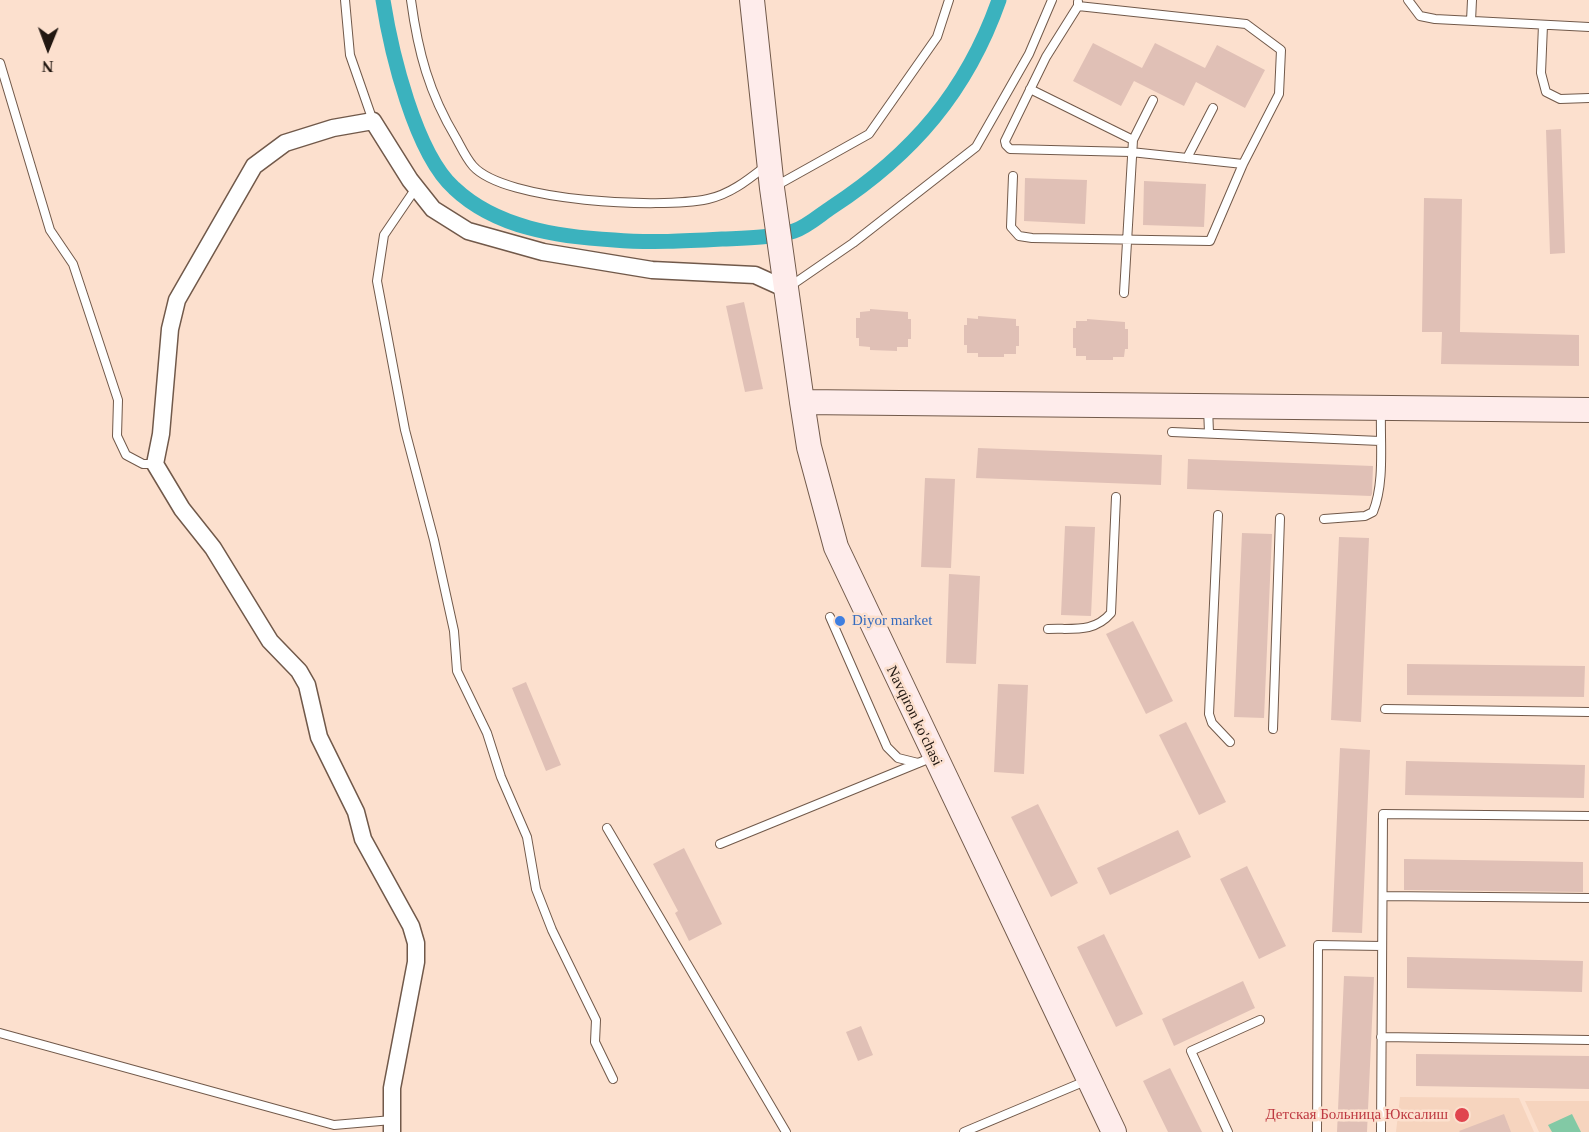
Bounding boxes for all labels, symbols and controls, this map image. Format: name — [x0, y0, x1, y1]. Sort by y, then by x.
north arrow — [18, 18, 78, 78]
text: N — [42, 58, 54, 75]
place label: Diyor market — [852, 612, 932, 630]
marker: Diyor market — [833, 614, 847, 628]
street label: Navqiron ko'chasi — [882, 663, 946, 769]
place label: Детская Больница Юксалиш — [1265, 1106, 1448, 1124]
marker: Детская Больница Юксалиш — [1453, 1106, 1471, 1124]

